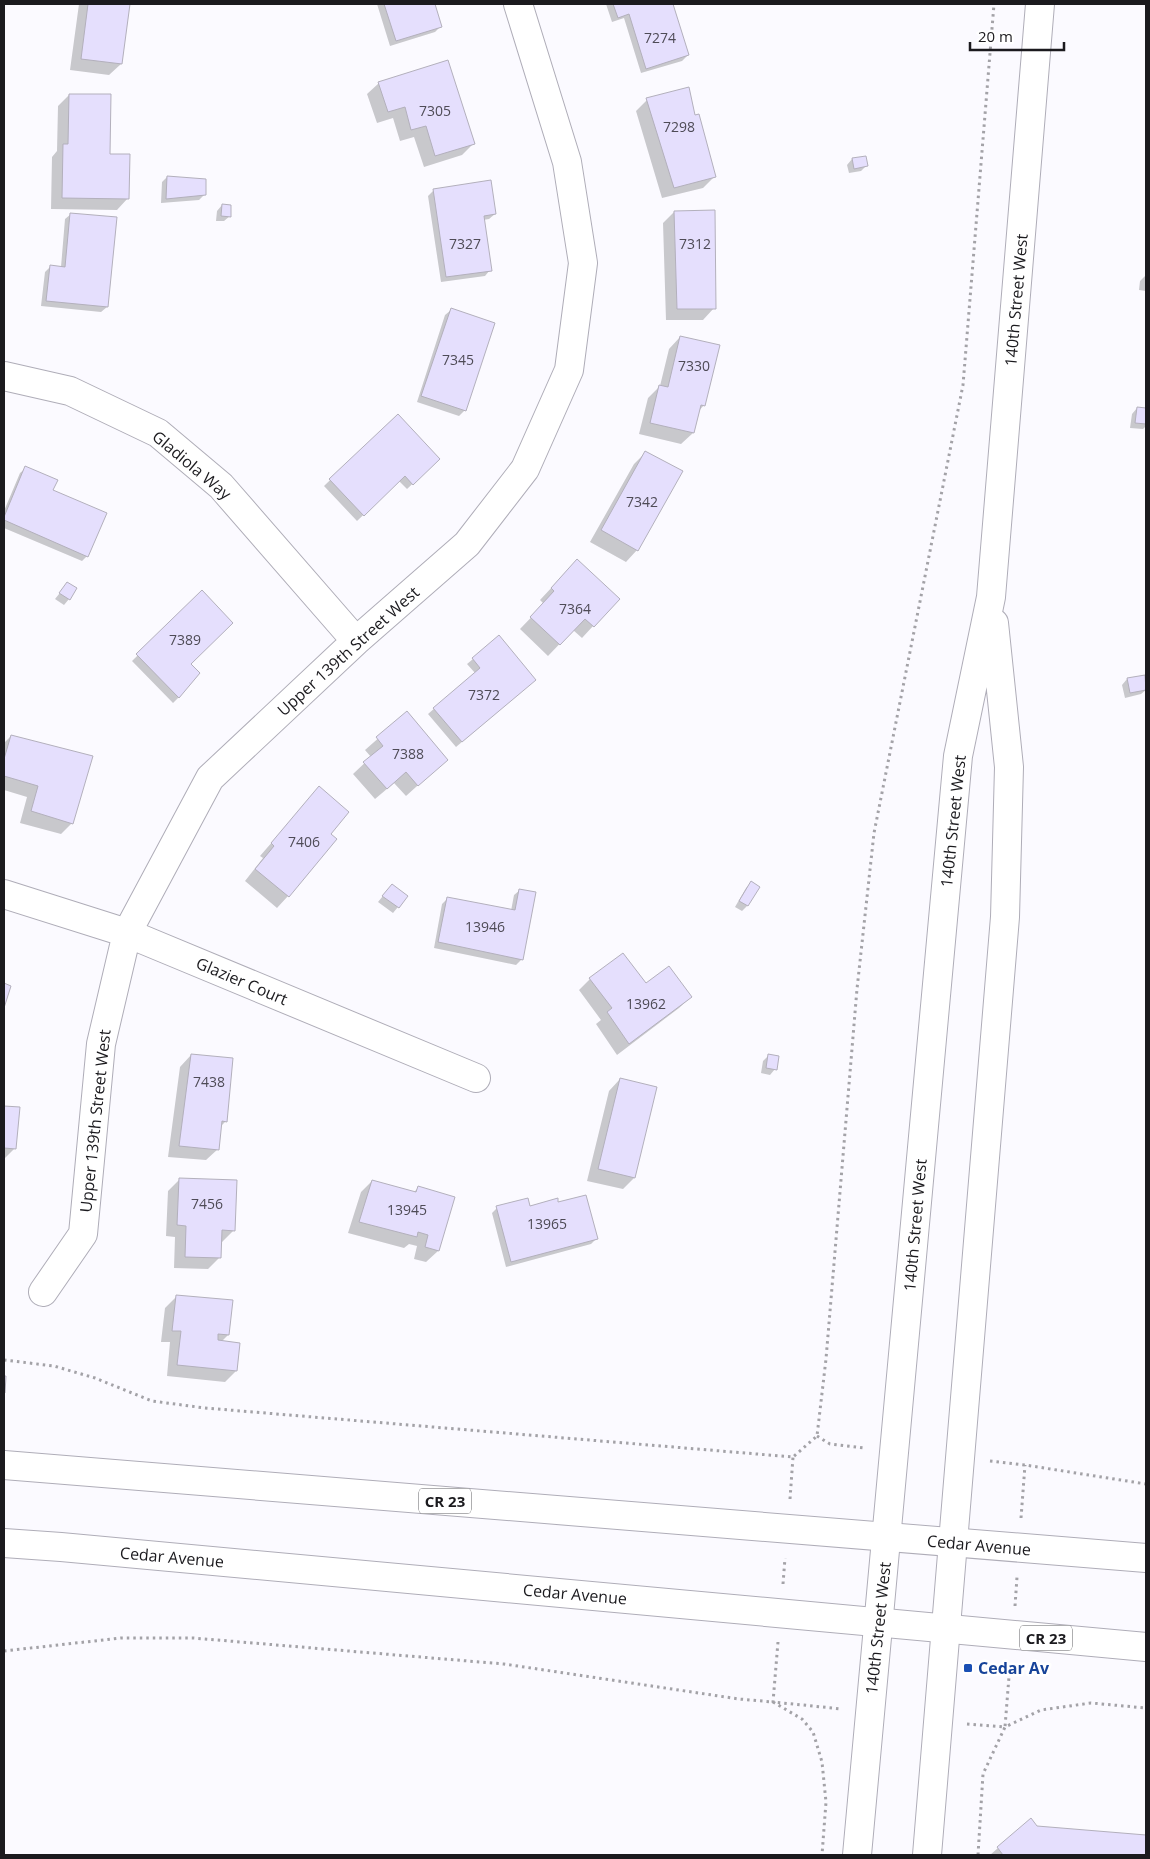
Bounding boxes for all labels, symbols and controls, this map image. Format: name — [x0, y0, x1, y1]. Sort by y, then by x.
scale bar — [970, 20, 1064, 52]
text: 20 m — [978, 26, 1013, 46]
house number: 7274 — [644, 28, 676, 47]
house number: 7305 — [419, 101, 451, 120]
house number: 7298 — [663, 117, 695, 136]
street label: 140th Street West — [999, 232, 1033, 367]
house number: 7327 — [449, 234, 481, 253]
house number: 7312 — [679, 234, 711, 253]
house number: 7345 — [442, 350, 474, 369]
house number: 7330 — [678, 356, 710, 375]
street label: Gladiola Way — [148, 425, 237, 505]
house number: 7342 — [626, 492, 658, 511]
street label: Upper 139th Street West — [272, 581, 424, 721]
house number: 7364 — [559, 599, 591, 618]
house number: 7389 — [169, 630, 201, 649]
house number: 7372 — [468, 685, 500, 704]
house number: 7388 — [392, 744, 424, 763]
street label: 140th Street West — [935, 753, 971, 888]
house number: 7406 — [288, 832, 320, 851]
house number: 13946 — [465, 917, 505, 936]
street label: Glazier Court — [193, 952, 291, 1010]
house number: 13962 — [626, 994, 666, 1013]
street label: Upper 139th Street West — [74, 1028, 116, 1214]
house number: 7438 — [193, 1072, 225, 1091]
street label: 140th Street West — [898, 1157, 932, 1292]
house number: 7456 — [191, 1194, 223, 1213]
house number: 13945 — [387, 1200, 427, 1219]
house number: 13965 — [527, 1214, 567, 1233]
road number: CR 23 — [419, 1488, 471, 1514]
street label: Cedar Avenue — [926, 1530, 1032, 1560]
street label: Cedar Avenue — [119, 1542, 225, 1572]
street label: 140th Street West — [860, 1560, 896, 1695]
street label: Cedar Avenue — [522, 1579, 628, 1609]
road number: CR 23 — [1020, 1626, 1072, 1650]
place label: Cedar Av — [978, 1657, 1050, 1679]
marker: Cedar Av — [962, 1662, 974, 1674]

